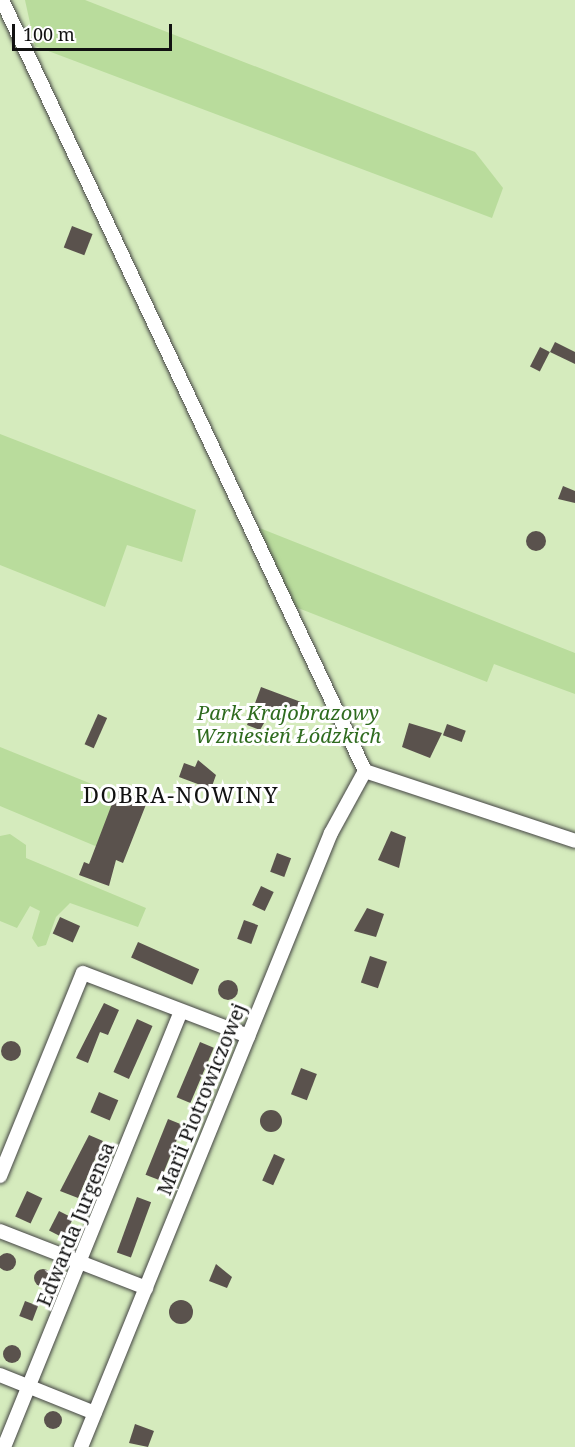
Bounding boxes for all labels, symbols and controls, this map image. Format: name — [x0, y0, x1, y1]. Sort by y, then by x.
scale bar — [15, 12, 176, 50]
text: 100 m — [23, 22, 75, 46]
park label: Park Krajobrazowy Wzniesień Łódzkich — [195, 700, 381, 747]
district label: DOBRA-NOWINY — [83, 782, 279, 808]
street label: Marii Piotrowiczowej — [152, 1000, 250, 1198]
street label: Edwarda Jurgensa — [31, 1138, 119, 1310]

